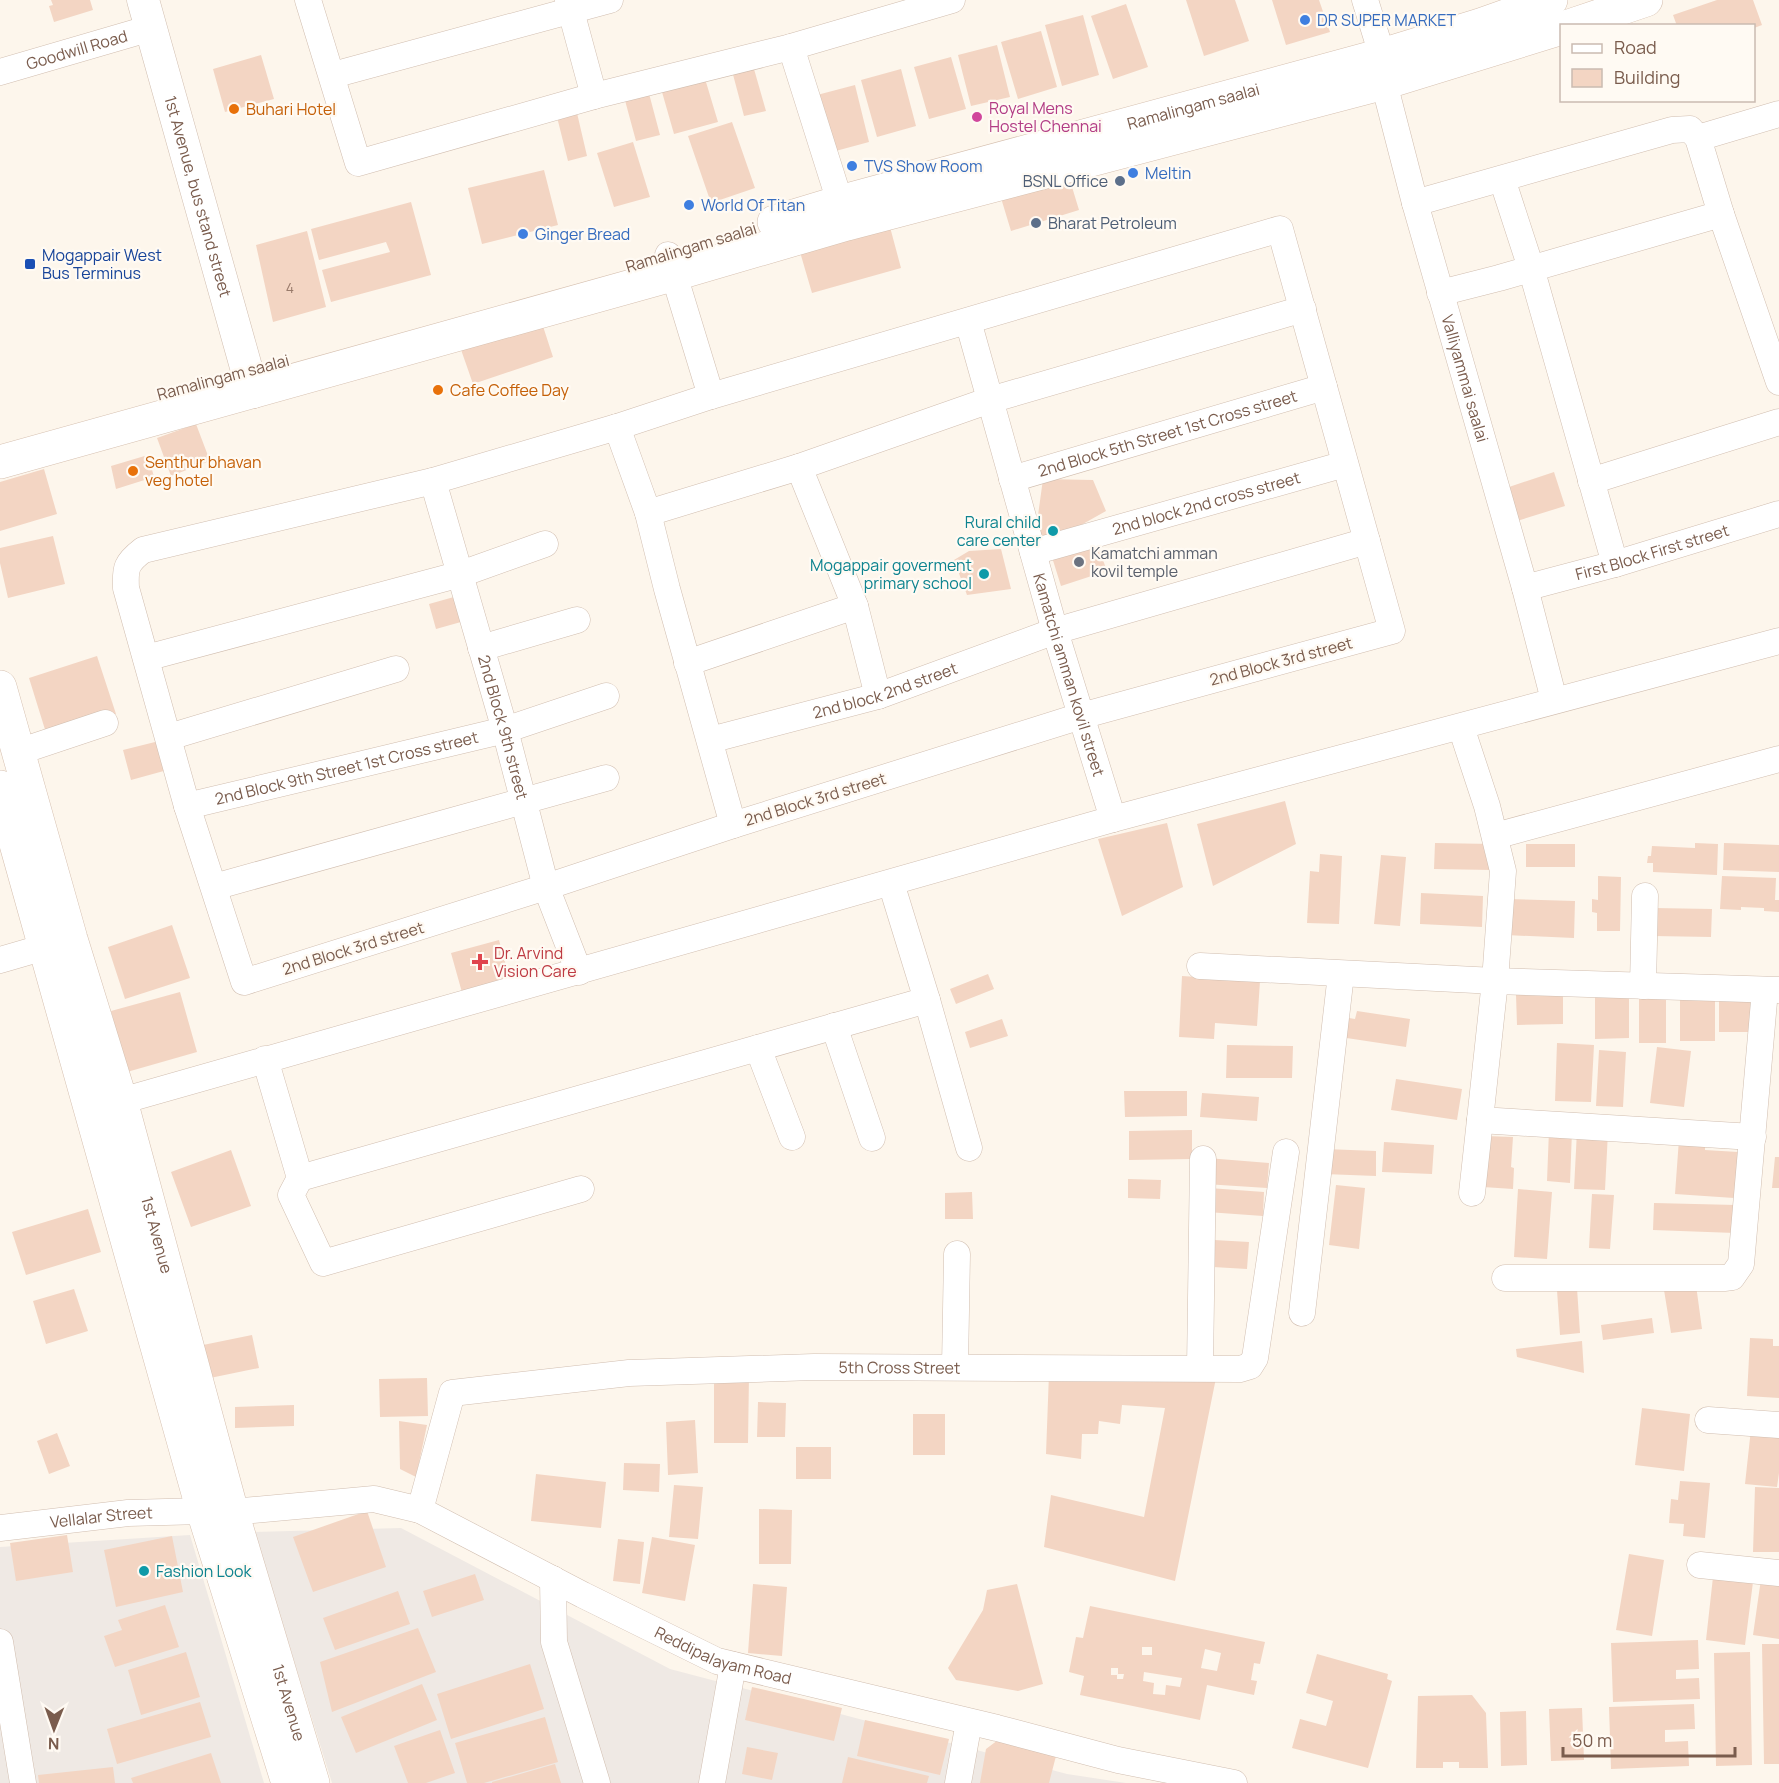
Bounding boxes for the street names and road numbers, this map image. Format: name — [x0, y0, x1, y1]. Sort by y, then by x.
street label: Goodwill Road — [24, 24, 130, 75]
street label: Ramalingam saalai — [1125, 78, 1262, 135]
street label: 1st Avenue, bus stand street — [159, 93, 237, 300]
street label: Ramalingam saalai — [623, 217, 759, 277]
street label: Valliyammai saalai — [1436, 312, 1494, 445]
street label: Ramalingam saalai — [154, 349, 292, 405]
street label: 2nd Block 5th Street 1st Cross street — [1035, 385, 1300, 482]
street label: 2nd block 2nd cross street — [1110, 466, 1303, 540]
street label: First Block First street — [1573, 519, 1732, 585]
street label: Kamatchi amman kovil street — [1028, 571, 1110, 779]
street label: 2nd Block 3rd street — [1207, 631, 1355, 691]
street label: 2nd Block 9th street — [473, 652, 534, 802]
street label: 2nd block 2nd street — [810, 657, 960, 724]
street label: 2nd Block 9th Street 1st Cross street — [213, 726, 480, 810]
street label: 2nd Block 3rd street — [742, 767, 888, 831]
street label: 2nd Block 3rd street — [280, 916, 426, 980]
street label: 1st Avenue — [136, 1194, 178, 1276]
street label: 5th Cross Street — [838, 1356, 960, 1379]
street label: Vellalar Street — [49, 1501, 153, 1533]
street label: Reddipalayam Road — [651, 1621, 794, 1689]
street label: 1st Avenue — [267, 1662, 311, 1744]

